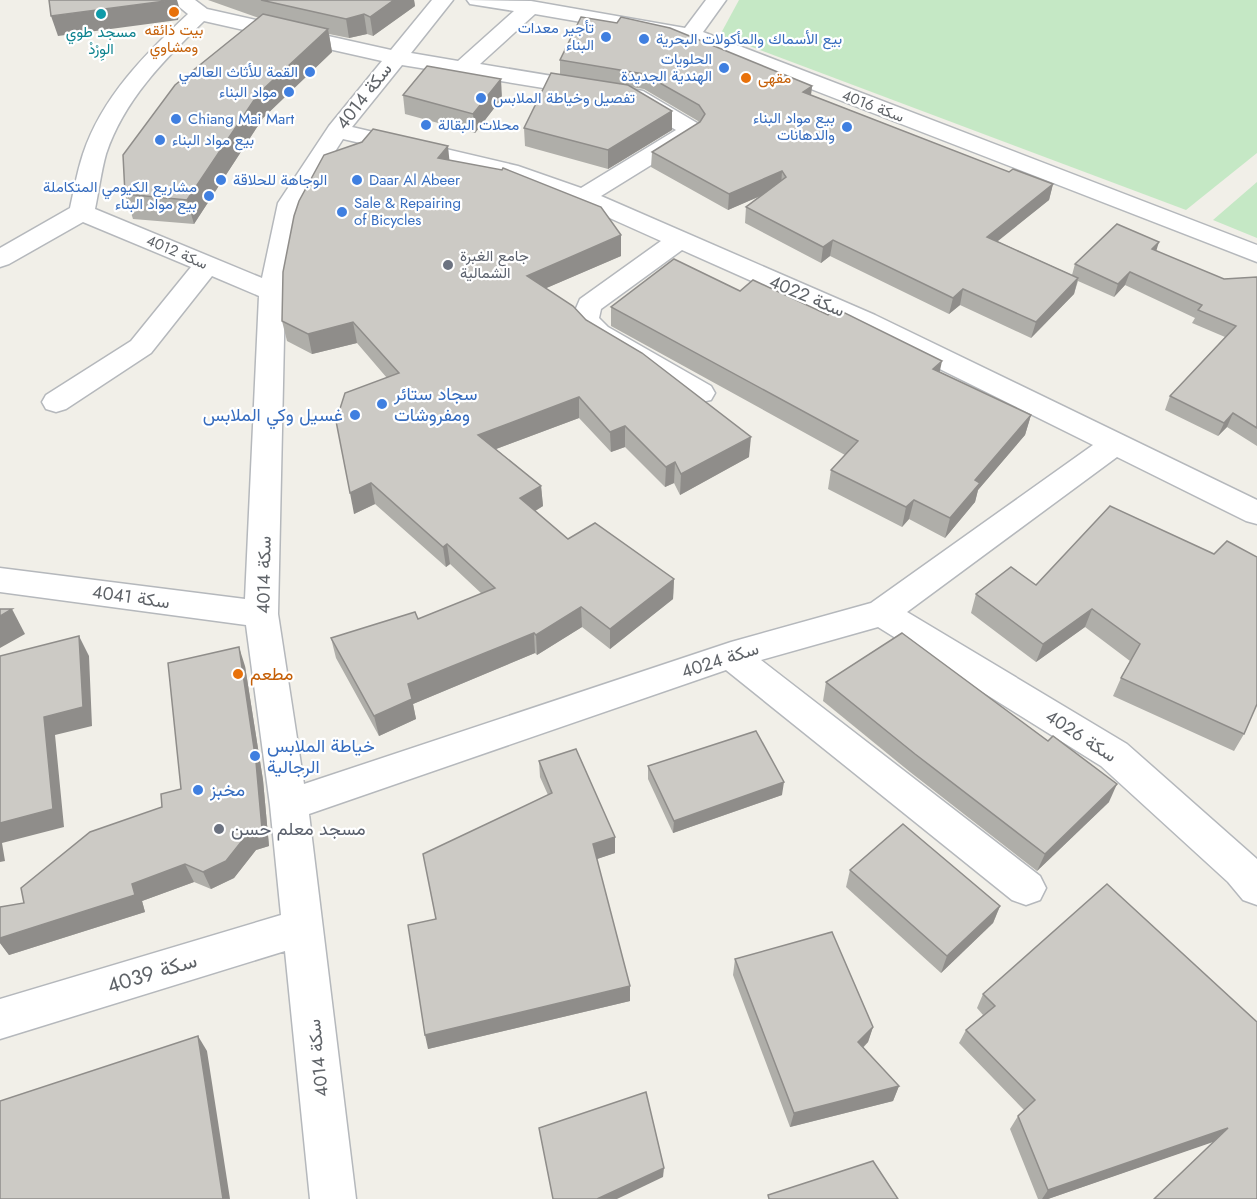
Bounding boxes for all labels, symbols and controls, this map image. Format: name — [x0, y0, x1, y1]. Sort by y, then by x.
marker: بيت ذائقه ومشاوي — [167, 5, 181, 19]
marker: مسجد طوي الوِرْدْ — [94, 7, 108, 21]
place label: تأجير معدات البناء — [518, 17, 594, 56]
place label: بيت ذائقه ومشاوي — [145, 19, 203, 60]
place label: مسجد طوي الوِرْدْ — [66, 21, 136, 61]
place label: بيع الأسماك والمأكولات البحرية — [656, 28, 842, 50]
marker: تأجير معدات البناء — [599, 30, 613, 44]
marker: بيع الأسماك والمأكولات البحرية — [637, 32, 651, 46]
place label: الحلويات الهندية الجديدة — [621, 48, 712, 87]
street label: سكة 4014 — [330, 57, 398, 135]
place label: القمة للأثاث العالمي — [179, 61, 298, 85]
marker: الحلويات الهندية الجديدة — [717, 61, 731, 75]
marker: القمة للأثاث العالمي — [303, 65, 317, 79]
place label: مقهى — [758, 67, 791, 89]
marker: مقهى — [739, 71, 753, 85]
place label: مواد البناء — [219, 81, 277, 103]
street label: سكة 4016 — [839, 84, 907, 128]
marker: مواد البناء — [282, 85, 296, 99]
place label: تفصيل وخياطة الملابس — [493, 87, 635, 109]
marker: تفصيل وخياطة الملابس — [474, 91, 488, 105]
place label: بيع مواد البناء والدهانات — [753, 107, 835, 146]
place label: Chiang Mai Mart — [188, 108, 294, 130]
marker: Chiang Mai Mart — [169, 112, 183, 126]
place label: محلات البقالة — [438, 114, 519, 136]
marker: محلات البقالة — [419, 118, 433, 132]
marker: بيع مواد البناء والدهانات — [840, 120, 854, 134]
place label: بيع مواد البناء — [172, 129, 254, 151]
marker: بيع مواد البناء — [153, 133, 167, 147]
place label: الوجاهة للحلاقة — [233, 169, 327, 191]
place label: Daar Al Abeer — [369, 169, 461, 191]
marker: الوجاهة للحلاقة — [214, 173, 228, 187]
marker: Daar Al Abeer — [350, 173, 364, 187]
place label: مشاريع الكيومي المتكاملة بيع مواد البناء — [43, 176, 197, 215]
marker: مشاريع الكيومي المتكاملة بيع مواد البناء — [202, 189, 216, 203]
place label: Sale & Repairing of Bicycles — [354, 192, 461, 231]
marker: Sale & Repairing of Bicycles — [335, 205, 349, 219]
street label: سكة 4012 — [143, 229, 211, 275]
place label: جامع الغبرة الشمالية — [460, 245, 529, 284]
marker: جامع الغبرة الشمالية — [441, 258, 455, 272]
street label: سكة 4022 — [765, 268, 849, 324]
place label: سجاد ستائر ومفروشات — [393, 381, 477, 428]
marker: سجاد ستائر ومفروشات — [375, 397, 389, 411]
place label: غسيل وكي الملابس — [203, 402, 343, 430]
marker: غسيل وكي الملابس — [348, 408, 362, 422]
street label: سكة 4014 — [250, 536, 278, 614]
street label: سكة 4041 — [91, 579, 171, 615]
street label: سكة 4024 — [678, 635, 762, 685]
place label: مطعم — [250, 661, 293, 687]
marker: مطعم — [231, 667, 245, 681]
street label: سكة 4026 — [1040, 703, 1122, 769]
place label: خياطة الملابس الرجالية — [267, 733, 375, 780]
marker: خياطة الملابس الرجالية — [248, 749, 262, 763]
place label: مخبز — [209, 777, 245, 803]
marker: مخبز — [191, 783, 205, 797]
place label: مسجد معلم حسن — [231, 816, 366, 842]
marker: مسجد معلم حسن — [212, 822, 226, 836]
street label: سكة 4039 — [103, 945, 201, 1001]
street label: سكة 4014 — [301, 1018, 335, 1098]

